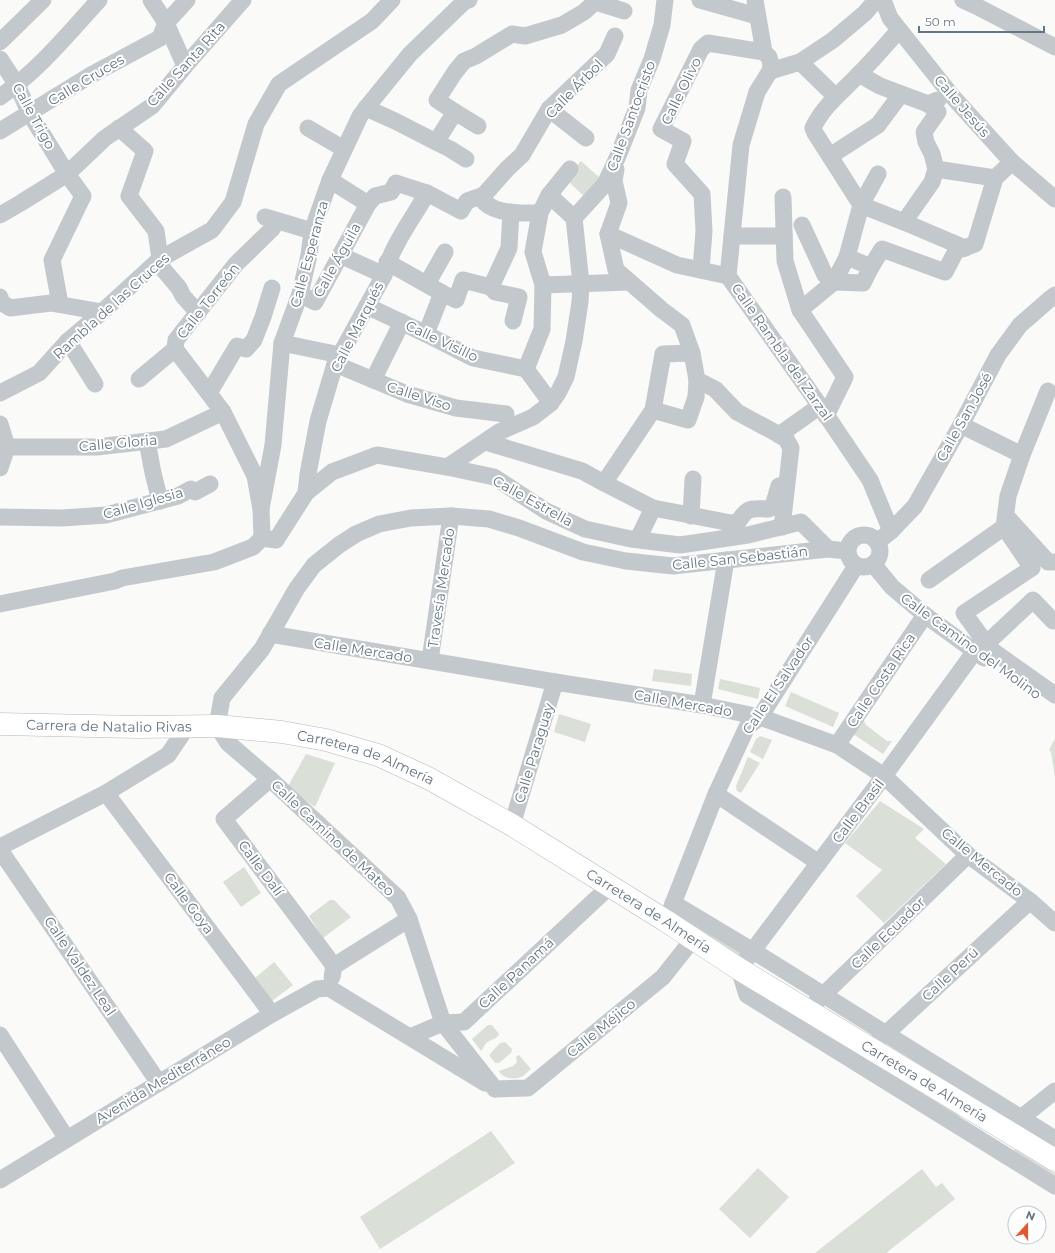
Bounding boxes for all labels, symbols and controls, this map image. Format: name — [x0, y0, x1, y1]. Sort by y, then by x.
scale bar — [919, 8, 1044, 34]
text: 50 m — [925, 14, 956, 29]
street label: Calle Santa Rita — [143, 18, 229, 110]
street label: Calle Cruces — [45, 50, 128, 110]
street label: Calle Olivo — [657, 54, 705, 128]
street label: Calle Árbol — [541, 56, 607, 122]
street label: Calle Santocristo — [603, 58, 659, 174]
street label: Calle Jesús — [930, 71, 994, 141]
street label: Calle Trigo — [8, 80, 60, 153]
street label: Calle Esperanza — [286, 199, 332, 309]
street label: Calle Águila — [309, 220, 365, 300]
street label: Rambla de las Cruces — [49, 249, 173, 363]
street label: Calle Torreón — [173, 259, 243, 343]
street label: Calle Marqués — [327, 279, 388, 375]
street label: Calle Rambla del Zarzal — [728, 280, 836, 424]
street label: Calle Visillo — [403, 316, 481, 366]
street label: Calle San José — [932, 369, 996, 465]
street label: Calle Viso — [385, 377, 454, 415]
street label: Calle Gloria — [78, 431, 158, 455]
street label: Calle Estrella — [490, 472, 576, 530]
street label: Calle Iglesia — [101, 483, 185, 523]
street label: Travesía Mercado — [424, 527, 458, 649]
street label: Calle San Sebastián — [671, 542, 809, 574]
street label: Calle Camino del Molino — [897, 589, 1045, 703]
street label: Calle Costa Rica — [843, 629, 919, 731]
street label: Calle El Salvador — [738, 632, 818, 738]
street label: Calle Mercado — [312, 633, 414, 667]
street label: Calle Mercado — [632, 686, 734, 721]
street label: Calle Paraguay — [510, 700, 558, 805]
street label: Carrera de Natalio Rivas — [26, 716, 192, 736]
street label: Carretera de Almería — [295, 726, 438, 789]
street label: Calle Brasil — [828, 775, 888, 847]
street label: Calle Camino de Mateo — [268, 776, 399, 900]
street label: Calle Mercado — [938, 824, 1026, 900]
street label: Calle Dalí — [234, 837, 289, 900]
street label: Carretera de Almería — [583, 865, 715, 957]
street label: Calle Goya — [160, 869, 218, 937]
street label: Calle Ecuador — [847, 893, 929, 973]
street label: Calle Valdez Leal — [40, 913, 120, 1019]
street label: Calle Panamá — [475, 933, 557, 1013]
street label: Calle Perú — [918, 943, 982, 1005]
street label: Calle Méjico — [563, 995, 639, 1061]
street label: Avenida Mediterráneo — [92, 1032, 234, 1128]
street label: Carretera de Almería — [858, 1036, 991, 1126]
north arrow — [1007, 1205, 1047, 1245]
text: N — [1024, 1208, 1037, 1224]

